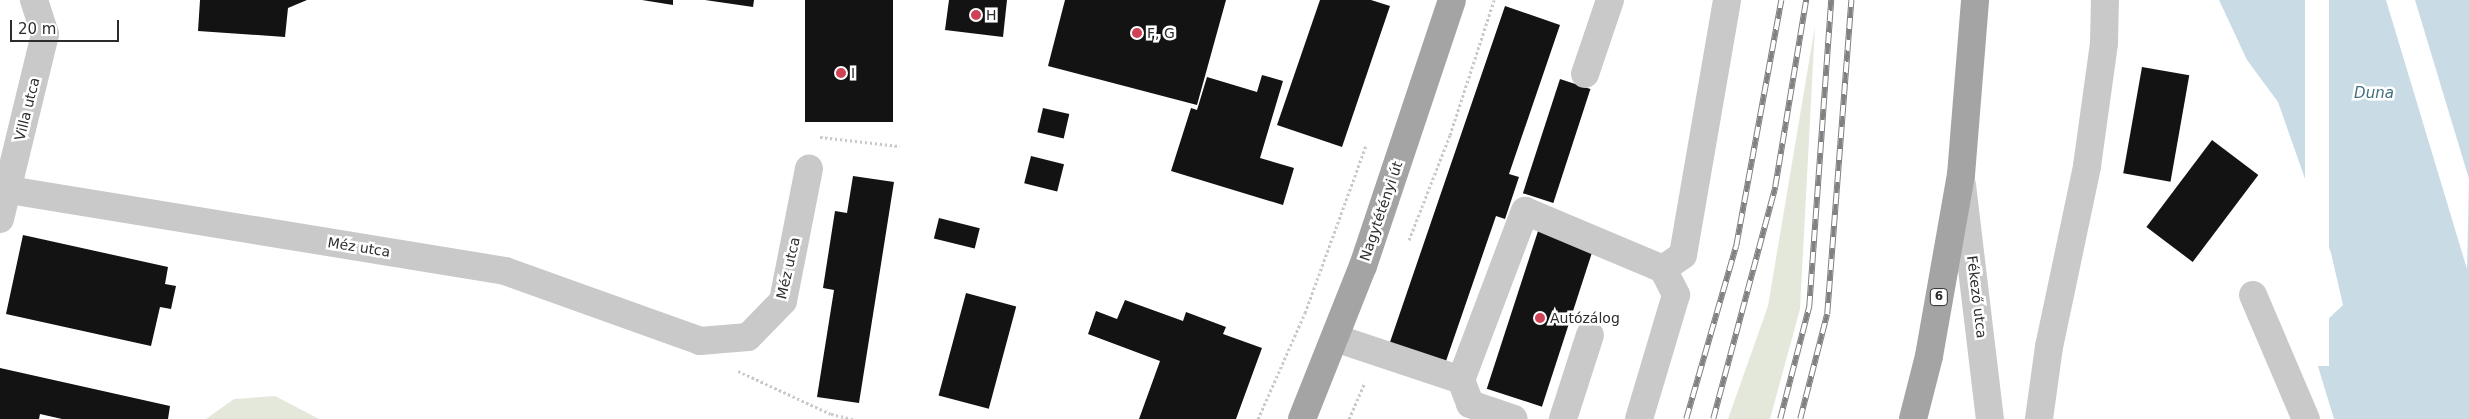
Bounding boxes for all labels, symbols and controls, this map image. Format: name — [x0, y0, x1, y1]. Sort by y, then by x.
place label: H — [986, 7, 997, 23]
marker: H — [970, 9, 982, 21]
scale bar — [12, 10, 121, 42]
text: 20 m — [18, 20, 56, 38]
place label: F, G — [1147, 25, 1175, 41]
marker: F, G — [1131, 27, 1143, 39]
place label: I — [851, 65, 855, 81]
marker: I — [835, 67, 847, 79]
street label: Villa utca — [11, 76, 43, 142]
water label: Duna — [2354, 85, 2394, 103]
street label: Nagytétényi út — [1356, 159, 1406, 263]
street label: Méz utca — [327, 234, 391, 260]
street label: Méz utca — [773, 235, 803, 301]
street label: Fékező utca — [1964, 255, 1990, 339]
road number: 6 — [1929, 288, 1949, 306]
place label: Autózálog — [1550, 310, 1620, 326]
marker: Autózálog — [1534, 312, 1546, 324]

